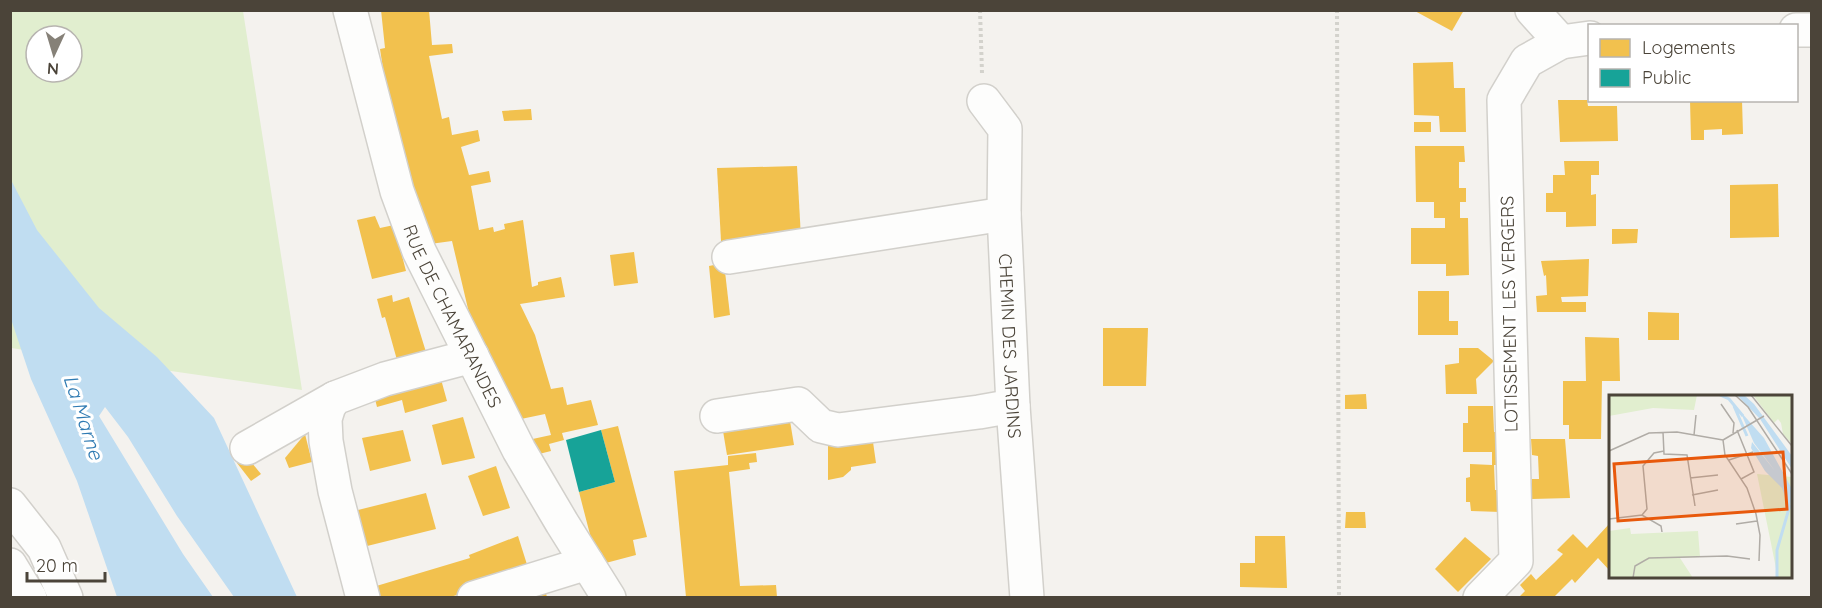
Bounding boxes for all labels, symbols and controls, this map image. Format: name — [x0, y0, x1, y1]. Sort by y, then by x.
north arrow — [24, 24, 84, 84]
legend — [1588, 24, 1798, 102]
text: Logements — [1642, 36, 1735, 59]
text: N — [46, 59, 60, 79]
text: Public — [1642, 66, 1691, 89]
street label: LOTISSEMENT LES VERGERS — [1495, 196, 1523, 432]
street label: RUE DE CHAMARANDES — [399, 221, 507, 411]
street label: CHEMIN DES JARDINS — [994, 253, 1027, 439]
water label: La Marne — [59, 372, 110, 463]
inset map — [1609, 395, 1792, 578]
scale bar — [27, 545, 105, 583]
text: 20 m — [36, 554, 78, 577]

